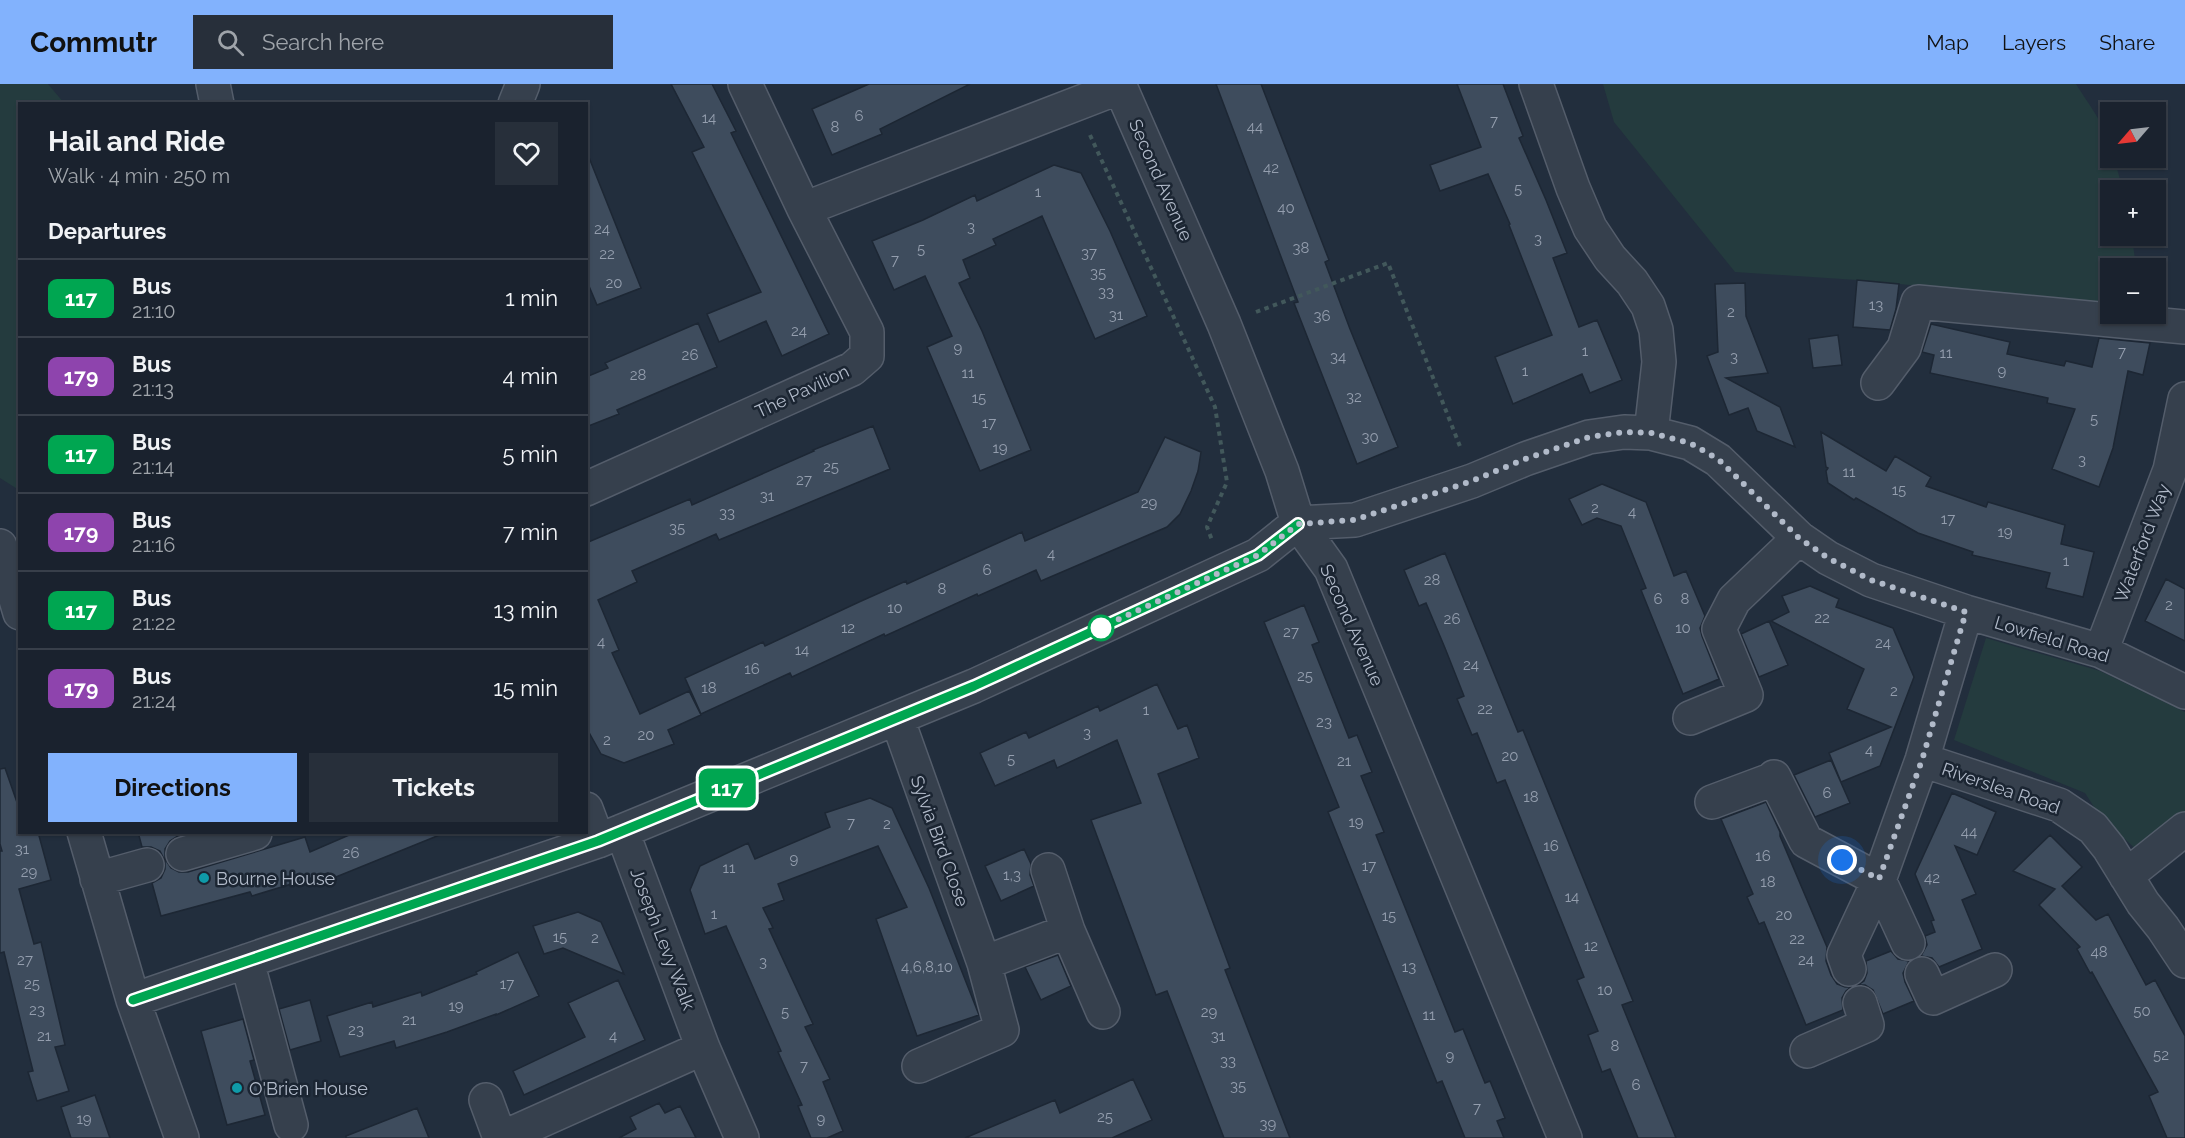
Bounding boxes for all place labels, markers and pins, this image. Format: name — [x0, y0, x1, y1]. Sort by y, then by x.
unlabelled marker — [1088, 615, 1114, 641]
place label: Bourne House — [216, 868, 336, 889]
marker: Bourne House — [197, 871, 211, 885]
place label: O'Brien House — [249, 1078, 368, 1099]
marker: O'Brien House — [230, 1081, 244, 1095]

